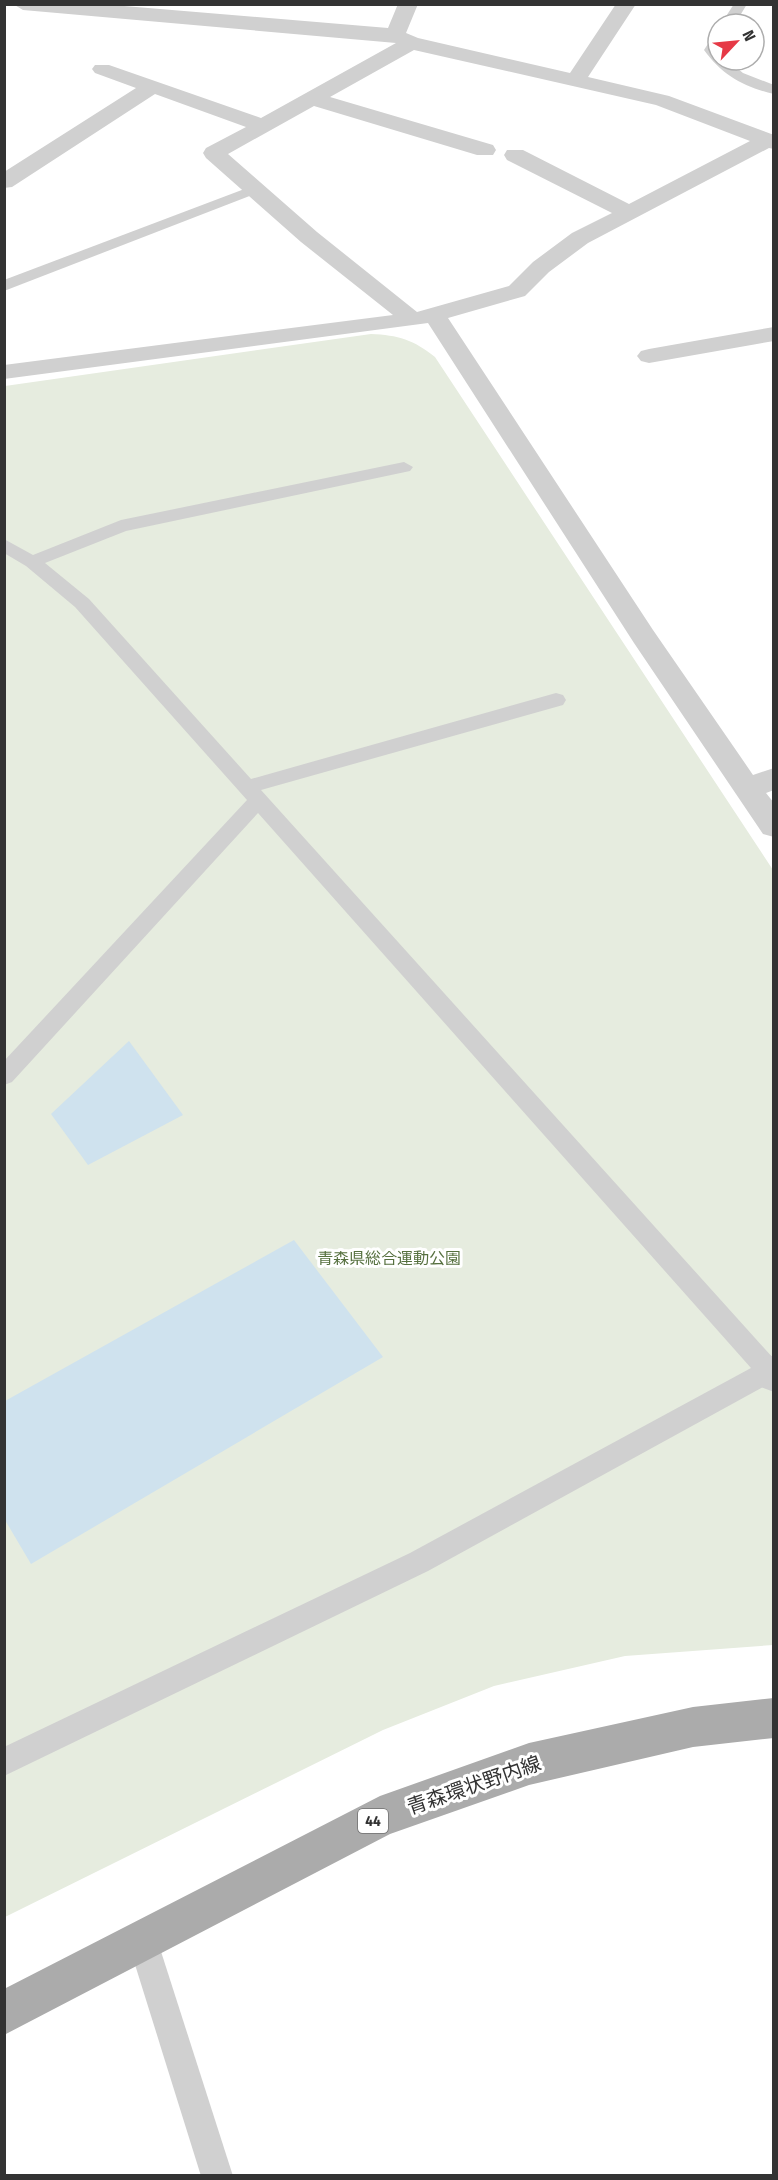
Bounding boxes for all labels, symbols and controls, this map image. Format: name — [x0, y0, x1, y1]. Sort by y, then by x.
north arrow — [706, 12, 766, 72]
text: N — [738, 27, 760, 44]
park label: 青森県総合運動公園 — [317, 1249, 461, 1268]
street label: 青森環状野内線 — [404, 1751, 544, 1819]
road number: 44 — [358, 1809, 388, 1833]

